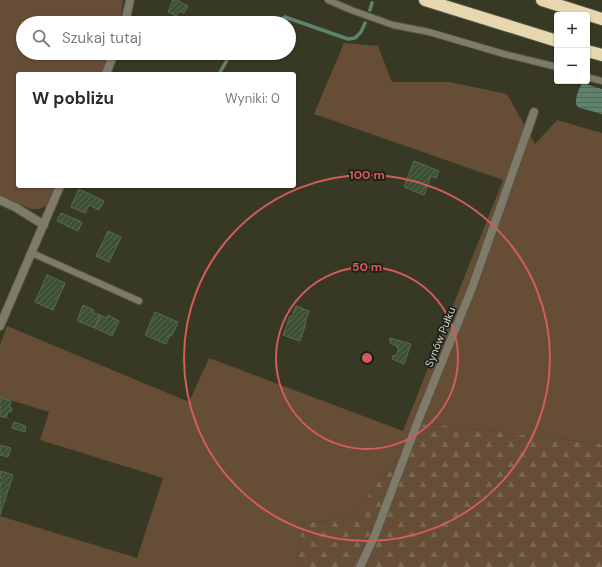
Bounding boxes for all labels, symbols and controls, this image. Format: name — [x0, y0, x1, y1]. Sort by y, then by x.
map controls — [554, 12, 590, 84]
button: + — [554, 12, 590, 48]
search box — [16, 16, 296, 60]
icon: search — [30, 27, 52, 49]
text: Szukaj tutaj — [62, 28, 142, 48]
button: − — [554, 48, 590, 84]
text: W pobliżu — [32, 87, 114, 109]
text: Wyniki: 0 — [225, 90, 280, 107]
text: 100 m — [349, 167, 385, 183]
text: 50 m — [352, 259, 382, 275]
street label: Synów Pułku — [422, 305, 458, 369]
centre of rings — [360, 351, 374, 365]

